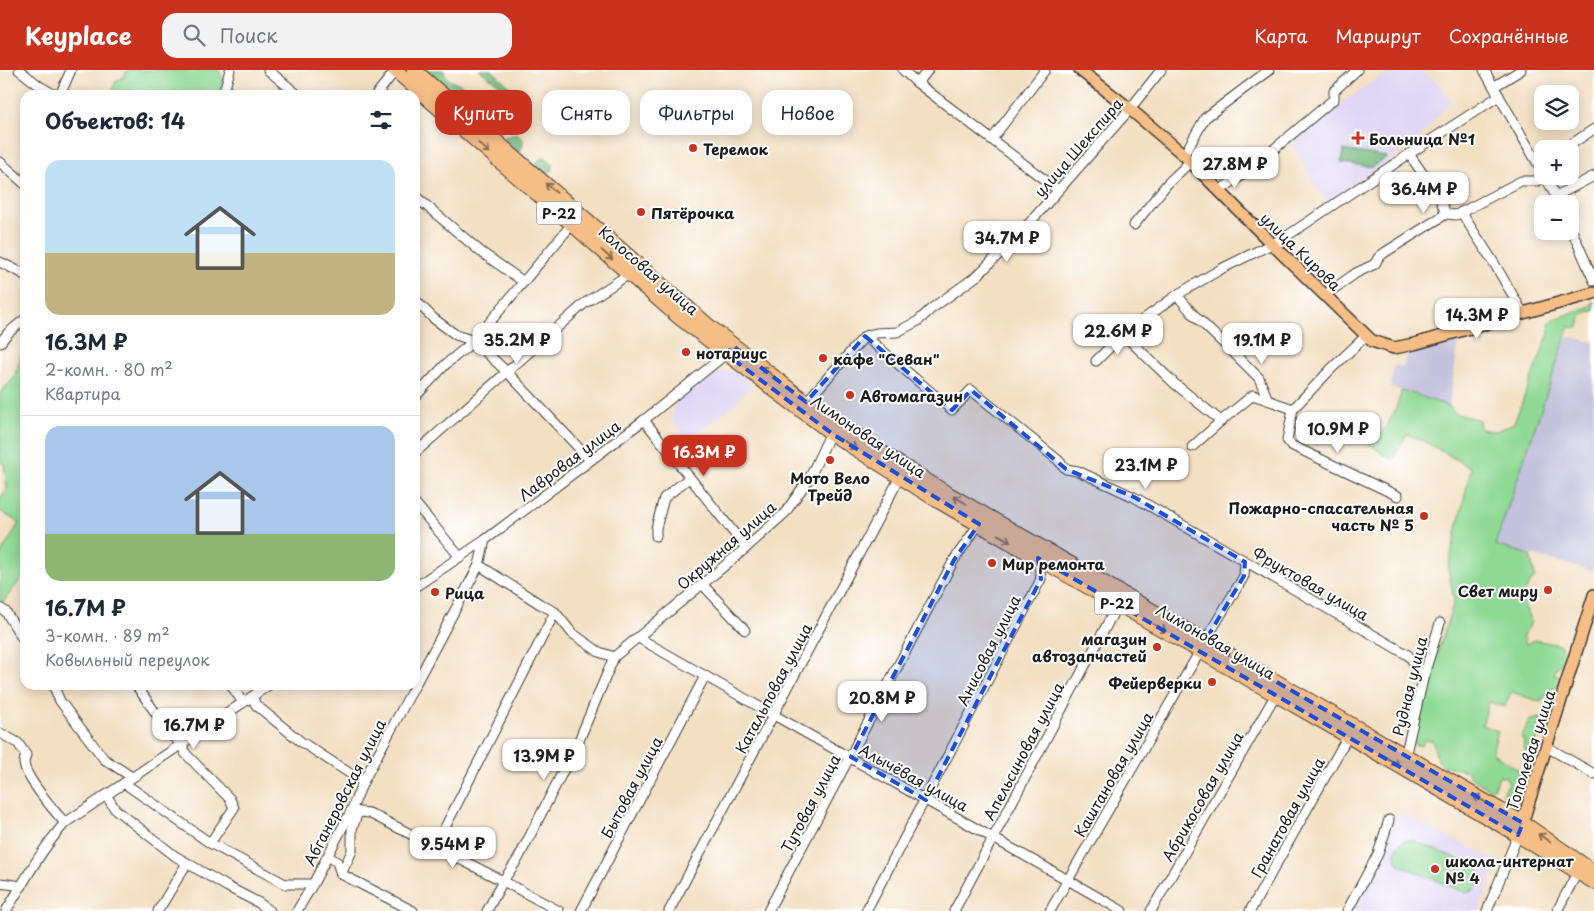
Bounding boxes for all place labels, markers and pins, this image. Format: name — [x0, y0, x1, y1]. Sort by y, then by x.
place label: Больница №1 — [1369, 127, 1475, 150]
marker: Больница №1 — [1351, 131, 1365, 145]
place label: Теремок — [703, 137, 769, 160]
marker: Теремок — [687, 142, 699, 154]
pin: 27.8M ₽ — [1189, 146, 1281, 189]
pin: 36.4M ₽ — [1378, 172, 1470, 214]
place label: Пятёрочка — [651, 201, 735, 224]
marker: Пятёрочка — [635, 206, 647, 218]
pin: 34.7M ₽ — [961, 220, 1053, 263]
pin: 14.3M ₽ — [1431, 298, 1523, 340]
pin: 22.6M ₽ — [1072, 314, 1164, 356]
pin: 35.2M ₽ — [471, 322, 563, 365]
pin: 19.1M ₽ — [1216, 322, 1308, 365]
place label: нотариус — [696, 341, 767, 364]
marker: нотариус — [680, 346, 692, 358]
place label: кафе "Севан" — [833, 347, 940, 370]
marker: кафе "Севан" — [817, 352, 829, 364]
place label: Автомагазин — [860, 384, 963, 407]
marker: Автомагазин — [844, 389, 856, 401]
pin: 10.9M ₽ — [1292, 412, 1384, 454]
pin: 16.3M ₽ — [658, 434, 750, 477]
pin: 23.1M ₽ — [1100, 448, 1192, 490]
marker: Мото Вело Трейд — [824, 454, 836, 466]
place label: Мото Вело Трейд — [790, 466, 870, 506]
place label: Пожарно-спасательная часть № 5 — [1229, 496, 1414, 536]
marker: Пожарно-спасательная часть № 5 — [1418, 510, 1430, 522]
place label: Мир ремонта — [1002, 552, 1106, 575]
marker: Мир ремонта — [986, 557, 998, 569]
place label: Свет миру — [1458, 579, 1538, 602]
place label: Рица — [445, 581, 485, 604]
marker: Свет миру — [1542, 584, 1554, 596]
marker: Рица — [429, 586, 441, 598]
place label: магазин автозапчастей — [1032, 627, 1147, 667]
marker: магазин автозапчастей — [1151, 641, 1163, 653]
place label: Фейерверки — [1108, 671, 1202, 694]
marker: Фейерверки — [1206, 676, 1218, 688]
pin: 20.8M ₽ — [836, 680, 928, 723]
pin: 16.7M ₽ — [148, 708, 240, 750]
pin: 13.9M ₽ — [498, 738, 590, 781]
pin: 9.54M ₽ — [407, 826, 499, 869]
place label: школа-интернат № 4 — [1445, 849, 1575, 889]
marker: школа-интернат № 4 — [1429, 863, 1441, 875]

